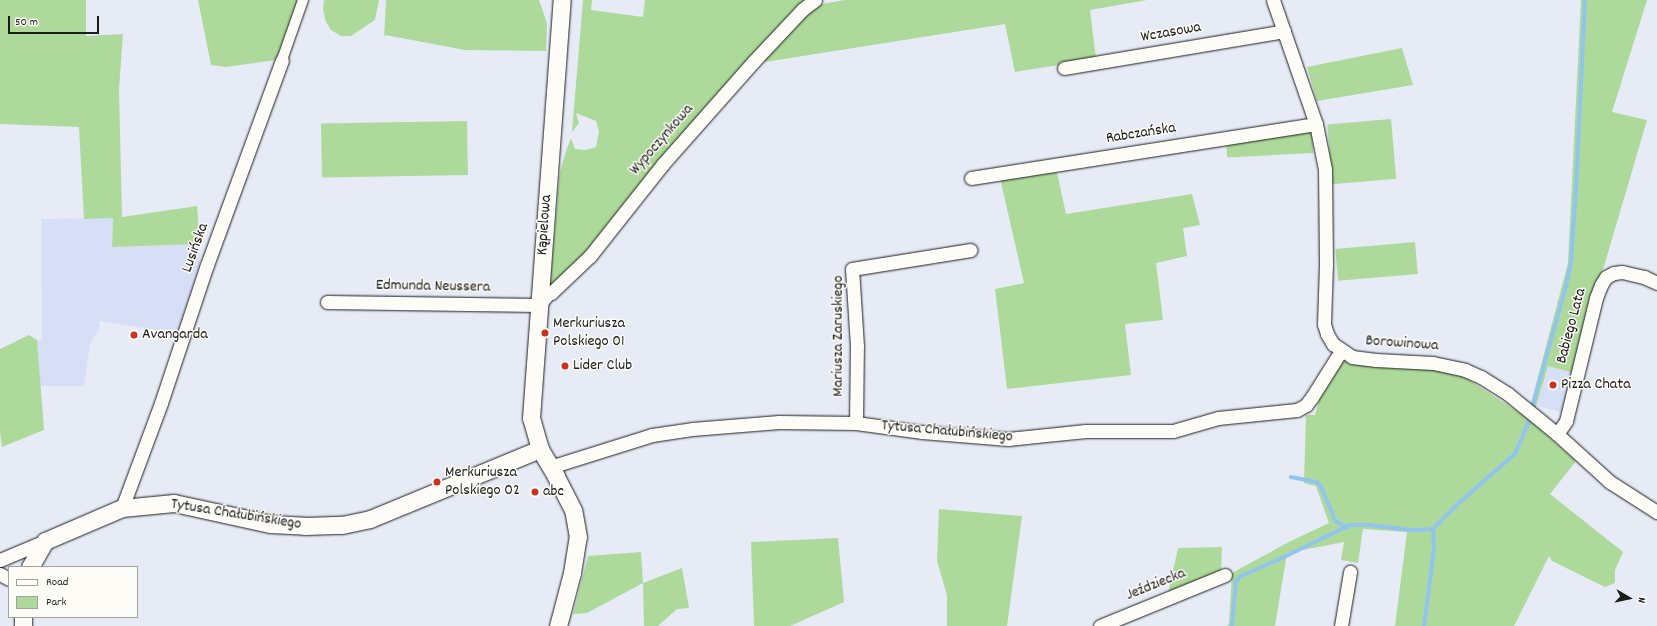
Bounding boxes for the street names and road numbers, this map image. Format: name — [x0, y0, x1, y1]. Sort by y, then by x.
street label: Wczasowa — [1139, 18, 1203, 48]
street label: Wypoczynkowa — [626, 100, 698, 180]
street label: Rabczańska — [1105, 119, 1177, 149]
street label: Kąpielowa — [533, 194, 557, 256]
street label: Lusińska — [178, 221, 214, 275]
street label: Mariusza Zaruskiego — [829, 275, 849, 397]
street label: Edmunda Neussera — [376, 276, 490, 298]
street label: Babiego Lata — [1553, 286, 1591, 366]
street label: Borowinowa — [1365, 332, 1439, 356]
street label: Tytusa Chałubińskiego — [880, 417, 1014, 447]
street label: Tytusa Chałubińskiego — [169, 495, 303, 535]
street label: Jeździecka — [1123, 564, 1189, 606]

